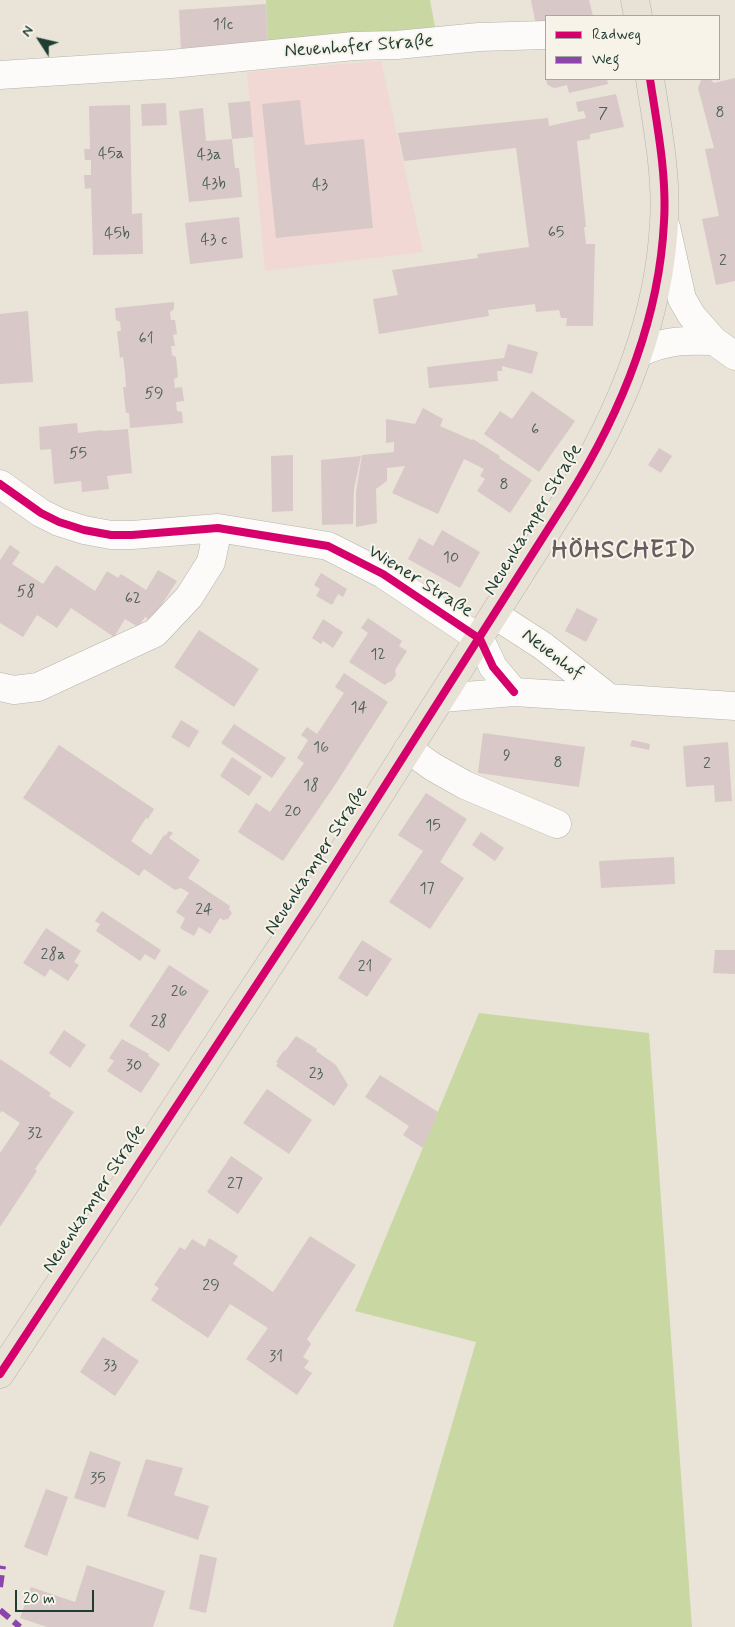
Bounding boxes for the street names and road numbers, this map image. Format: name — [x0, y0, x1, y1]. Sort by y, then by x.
street label: Neuenhofer Straße — [284, 30, 434, 64]
street label: Neuenkamper Straße — [480, 440, 588, 600]
street label: Wiener Straße — [363, 541, 477, 623]
street label: Neuenhof — [517, 624, 587, 686]
street label: Neuenkamper Straße — [260, 782, 374, 940]
street label: Neuenkamper Straße — [38, 1120, 152, 1278]

